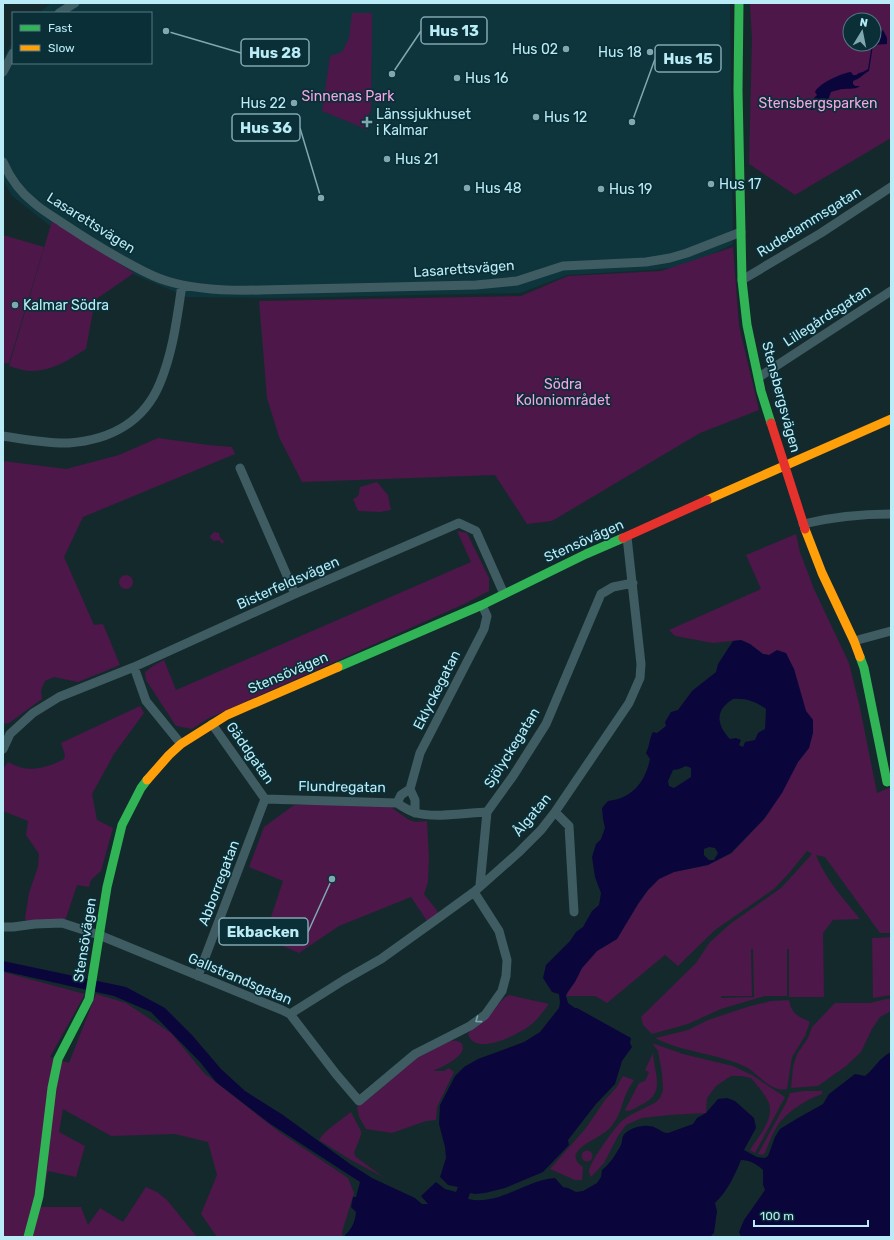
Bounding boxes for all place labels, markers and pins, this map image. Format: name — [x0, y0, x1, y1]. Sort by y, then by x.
callout: Hus 13 — [421, 17, 487, 44]
callout: Hus 28 — [241, 39, 309, 66]
place label: Hus 02 — [512, 41, 558, 58]
marker: Hus 02 — [561, 44, 571, 54]
place label: Hus 18 — [598, 44, 642, 61]
callout: Hus 15 — [655, 45, 721, 72]
marker: Hus 18 — [645, 47, 655, 57]
place label: Hus 16 — [465, 70, 508, 87]
marker: Hus 16 — [452, 73, 462, 83]
place label: Hus 22 — [241, 95, 286, 112]
marker: Hus 22 — [289, 98, 299, 108]
place label: Länssjukhuset i Kalmar — [376, 106, 471, 139]
place label: Hus 12 — [544, 109, 587, 126]
marker: Hus 12 — [531, 112, 541, 122]
callout: Hus 36 — [232, 114, 300, 141]
marker: Länssjukhuset i Kalmar — [361, 116, 373, 128]
place label: Hus 21 — [395, 151, 438, 168]
marker: Hus 21 — [382, 154, 392, 164]
place label: Hus 17 — [719, 176, 761, 193]
marker: Hus 17 — [706, 179, 716, 189]
place label: Hus 48 — [475, 180, 522, 197]
place label: Hus 19 — [609, 181, 652, 198]
marker: Hus 48 — [462, 183, 472, 193]
marker: Hus 19 — [596, 184, 606, 194]
place label: Kalmar Södra — [23, 297, 109, 314]
marker: Kalmar Södra — [10, 300, 20, 310]
callout: Ekbacken — [219, 918, 308, 945]

